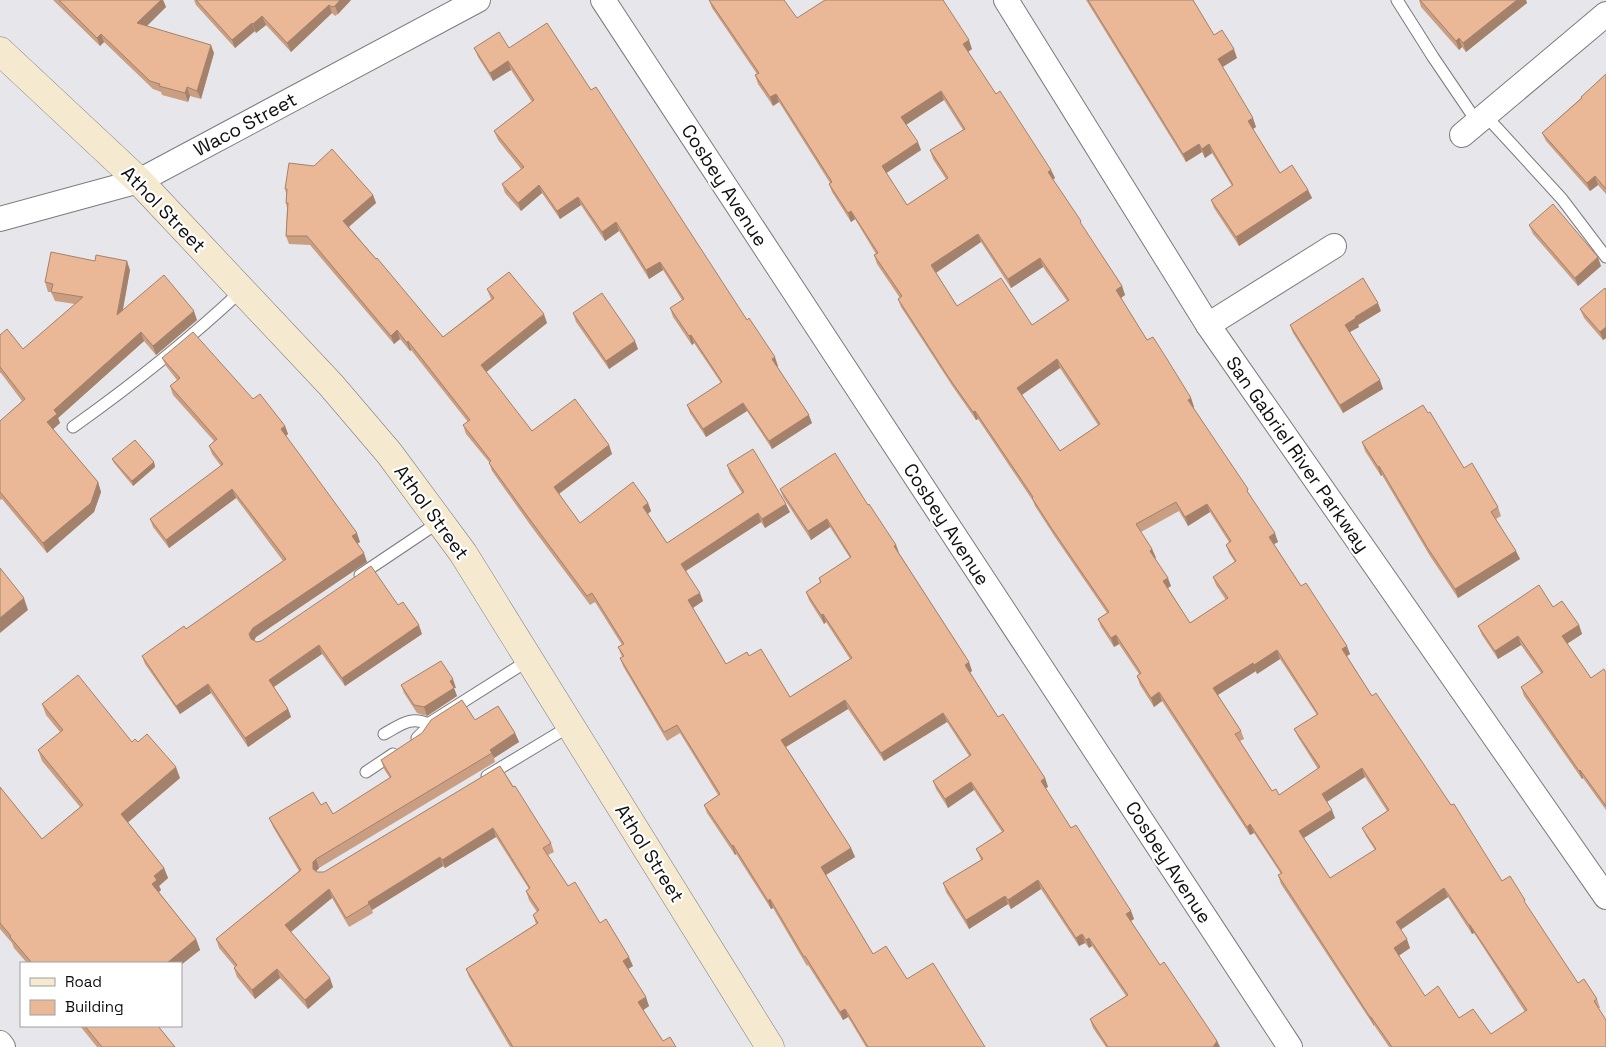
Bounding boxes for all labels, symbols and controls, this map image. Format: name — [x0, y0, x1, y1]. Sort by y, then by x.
street label: Waco Street — [189, 87, 301, 162]
street label: Cosbey Avenue — [676, 119, 773, 251]
street label: Athol Street — [116, 161, 211, 258]
street label: San Gabriel River Parkway — [1220, 351, 1375, 557]
street label: Cosbey Avenue — [898, 458, 995, 590]
street label: Athol Street — [389, 460, 474, 565]
street label: Cosbey Avenue — [1120, 796, 1217, 928]
street label: Athol Street — [609, 799, 690, 907]
legend — [20, 962, 182, 1027]
text: Road — [65, 972, 102, 991]
text: Building — [65, 997, 124, 1016]

